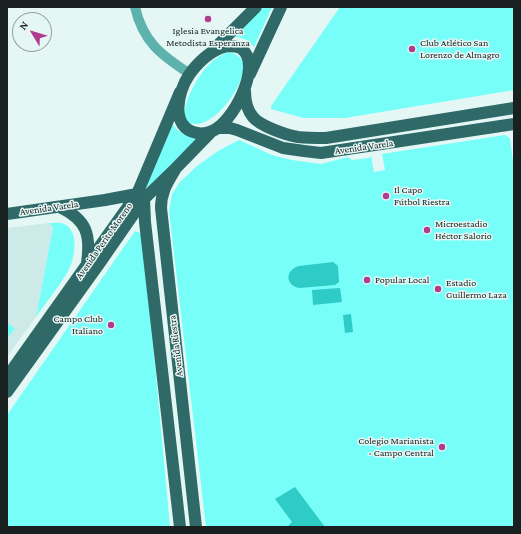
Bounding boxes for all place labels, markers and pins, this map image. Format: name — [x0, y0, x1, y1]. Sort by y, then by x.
marker: Iglesia Evangelica Metodista Esperanza — [203, 14, 213, 24]
place label: Iglesia Evangelica Metodista Esperanza — [166, 25, 250, 48]
place label: Club Atlético San Lorenzo de Almagro — [420, 37, 500, 60]
marker: Club Atlético San Lorenzo de Almagro — [407, 44, 417, 54]
place label: Il Capo Fútbol Riestra — [394, 184, 450, 208]
marker: Il Capo Fútbol Riestra — [381, 191, 391, 201]
place label: Microestadio Héctor Salorio — [435, 218, 492, 242]
marker: Microestadio Héctor Salorio — [422, 225, 432, 235]
place label: Popular Local — [375, 274, 429, 286]
marker: Popular Local — [362, 275, 372, 285]
place label: Estadio Guillermo Laza — [446, 277, 507, 300]
marker: Estadio Guillermo Laza — [433, 284, 443, 294]
place label: Campo Club Italiano — [53, 313, 103, 336]
marker: Campo Club Italiano — [106, 320, 116, 330]
place label: Colegio Marianista - Campo Central — [358, 435, 434, 458]
marker: Colegio Marianista - Campo Central — [437, 442, 447, 452]

